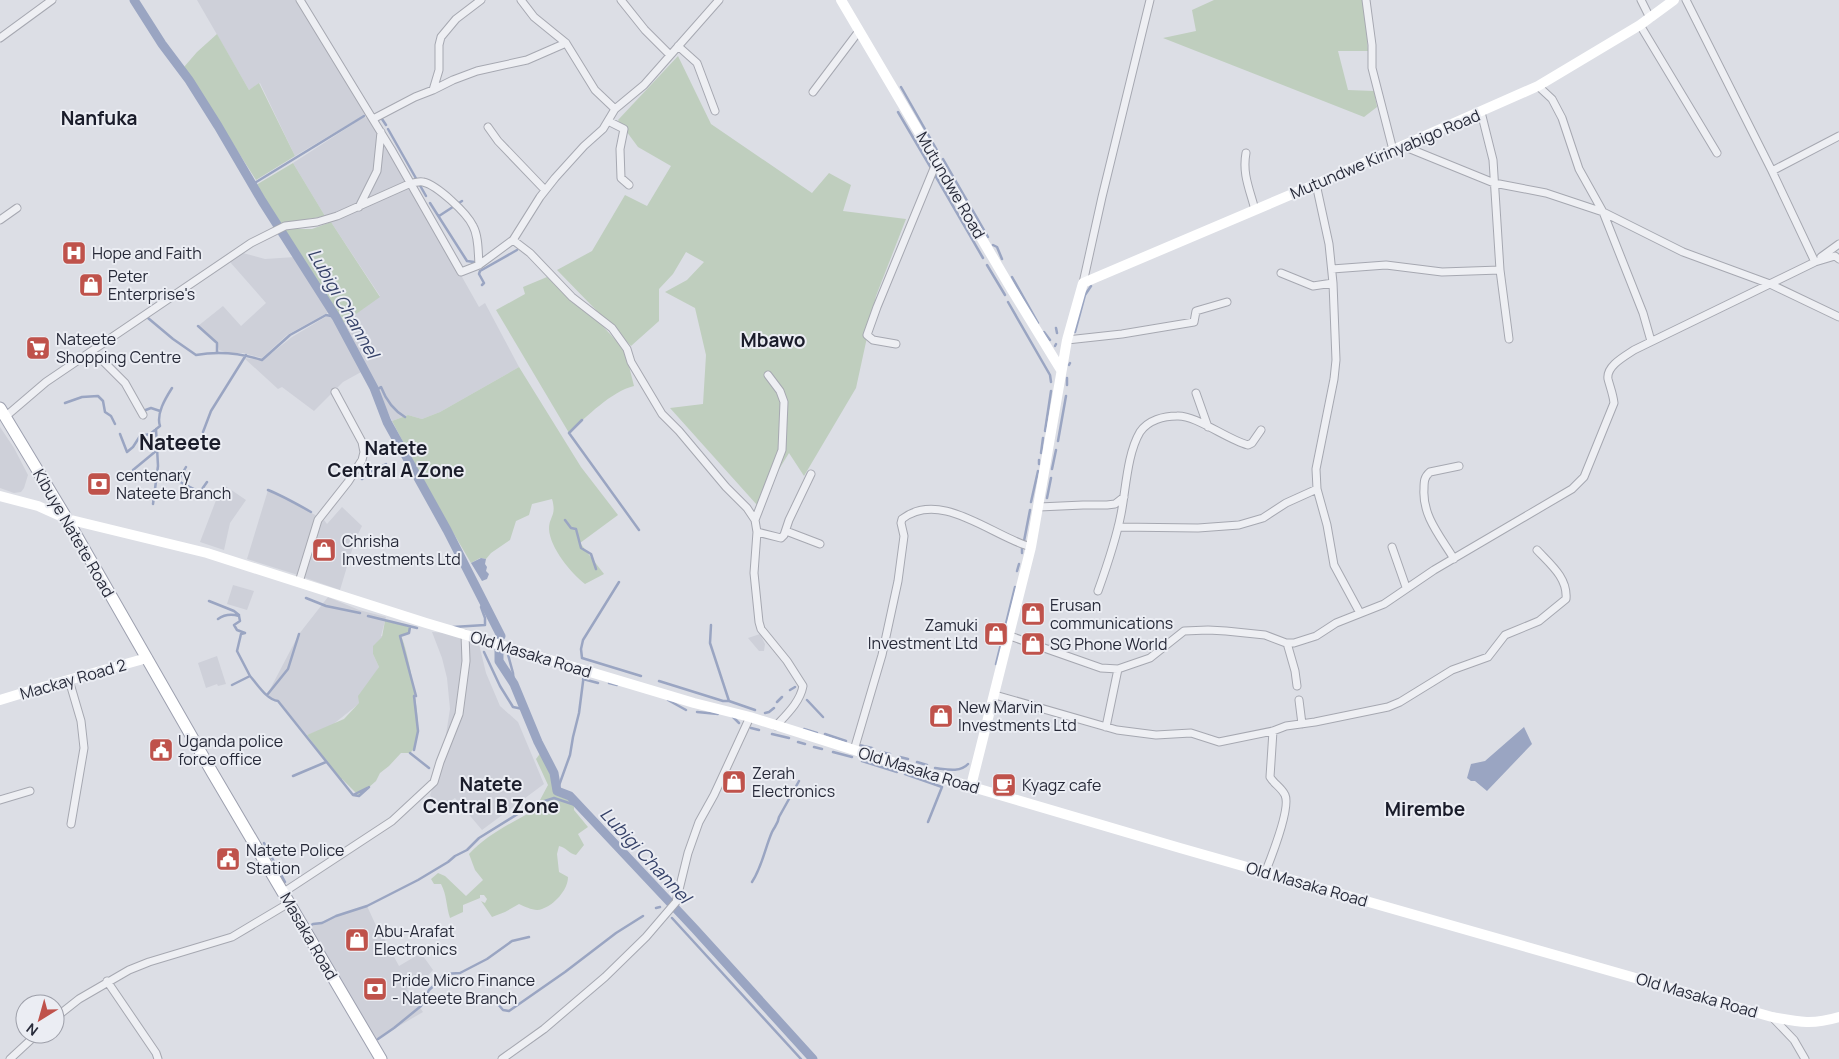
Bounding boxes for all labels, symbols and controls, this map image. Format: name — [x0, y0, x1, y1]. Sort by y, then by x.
street label: Mutundwe Kirinyabigo Road — [1287, 104, 1483, 204]
district label: Nanfuka — [61, 105, 137, 131]
street label: Mutundwe Road — [911, 127, 991, 243]
hospital icon: Hope and Faith — [61, 240, 87, 266]
place label: Hope and Faith — [92, 242, 202, 264]
water label: Lubigi Channel — [303, 244, 386, 365]
place label: Peter Enterprise's — [108, 265, 195, 305]
shop icon: Peter Enterprise's — [78, 272, 104, 298]
district label: Mbawo — [740, 327, 806, 353]
place label: Nateete Shopping Centre — [56, 328, 181, 368]
supermarket icon: Nateete Shopping Centre — [25, 335, 51, 361]
district label: Nateete — [139, 428, 221, 456]
district label: Natete Central A Zone — [328, 435, 464, 483]
place label: centenary Nateete Branch — [116, 464, 231, 504]
street label: Kibuye Natete Road — [28, 465, 120, 601]
bank icon: centenary Nateete Branch — [86, 471, 112, 497]
place label: Chrisha Investments Ltd — [342, 530, 461, 570]
shop icon: Chrisha Investments Ltd — [311, 537, 337, 563]
place label: Erusan communications — [1050, 594, 1173, 634]
shop icon: Erusan communications — [1020, 601, 1046, 627]
place label: Zamuki Investment Ltd — [868, 614, 978, 654]
shop icon: Zamuki Investment Ltd — [983, 621, 1009, 647]
street label: Old Masaka Road — [468, 625, 594, 683]
shop icon: SG Phone World — [1020, 631, 1046, 657]
place label: SG Phone World — [1050, 633, 1167, 655]
street label: Mackay Road 2 — [17, 653, 129, 705]
place label: New Marvin Investments Ltd — [958, 696, 1077, 736]
shop icon: New Marvin Investments Ltd — [928, 703, 954, 729]
place label: Uganda police force office — [178, 730, 283, 770]
public building icon: Uganda police force office — [148, 737, 174, 763]
street label: Old Masaka Road — [856, 741, 982, 799]
place label: Zerah Electronics — [752, 762, 835, 802]
shop icon: Zerah Electronics — [721, 769, 747, 795]
district label: Natete Central B Zone — [423, 771, 559, 819]
cafe icon: Kyagz cafe — [991, 772, 1017, 798]
place label: Kyagz cafe — [1022, 774, 1101, 796]
district label: Mirembe — [1385, 796, 1465, 822]
water label: Lubigi Channel — [595, 802, 699, 910]
place label: Natete Police Station — [246, 839, 344, 879]
public building icon: Natete Police Station — [215, 846, 241, 872]
street label: Old Masaka Road — [1244, 856, 1370, 912]
street label: Masaka Road — [275, 888, 343, 984]
place label: Abu-Arafat Electronics — [374, 920, 457, 960]
shop icon: Abu-Arafat Electronics — [344, 927, 370, 953]
street label: Old Masaka Road — [1634, 967, 1760, 1023]
place label: Pride Micro Finance - Nateete Branch — [392, 969, 535, 1009]
bank icon: Pride Micro Finance - Nateete Branch — [362, 976, 388, 1002]
north arrow — [15, 994, 65, 1044]
text: N — [22, 1019, 42, 1040]

